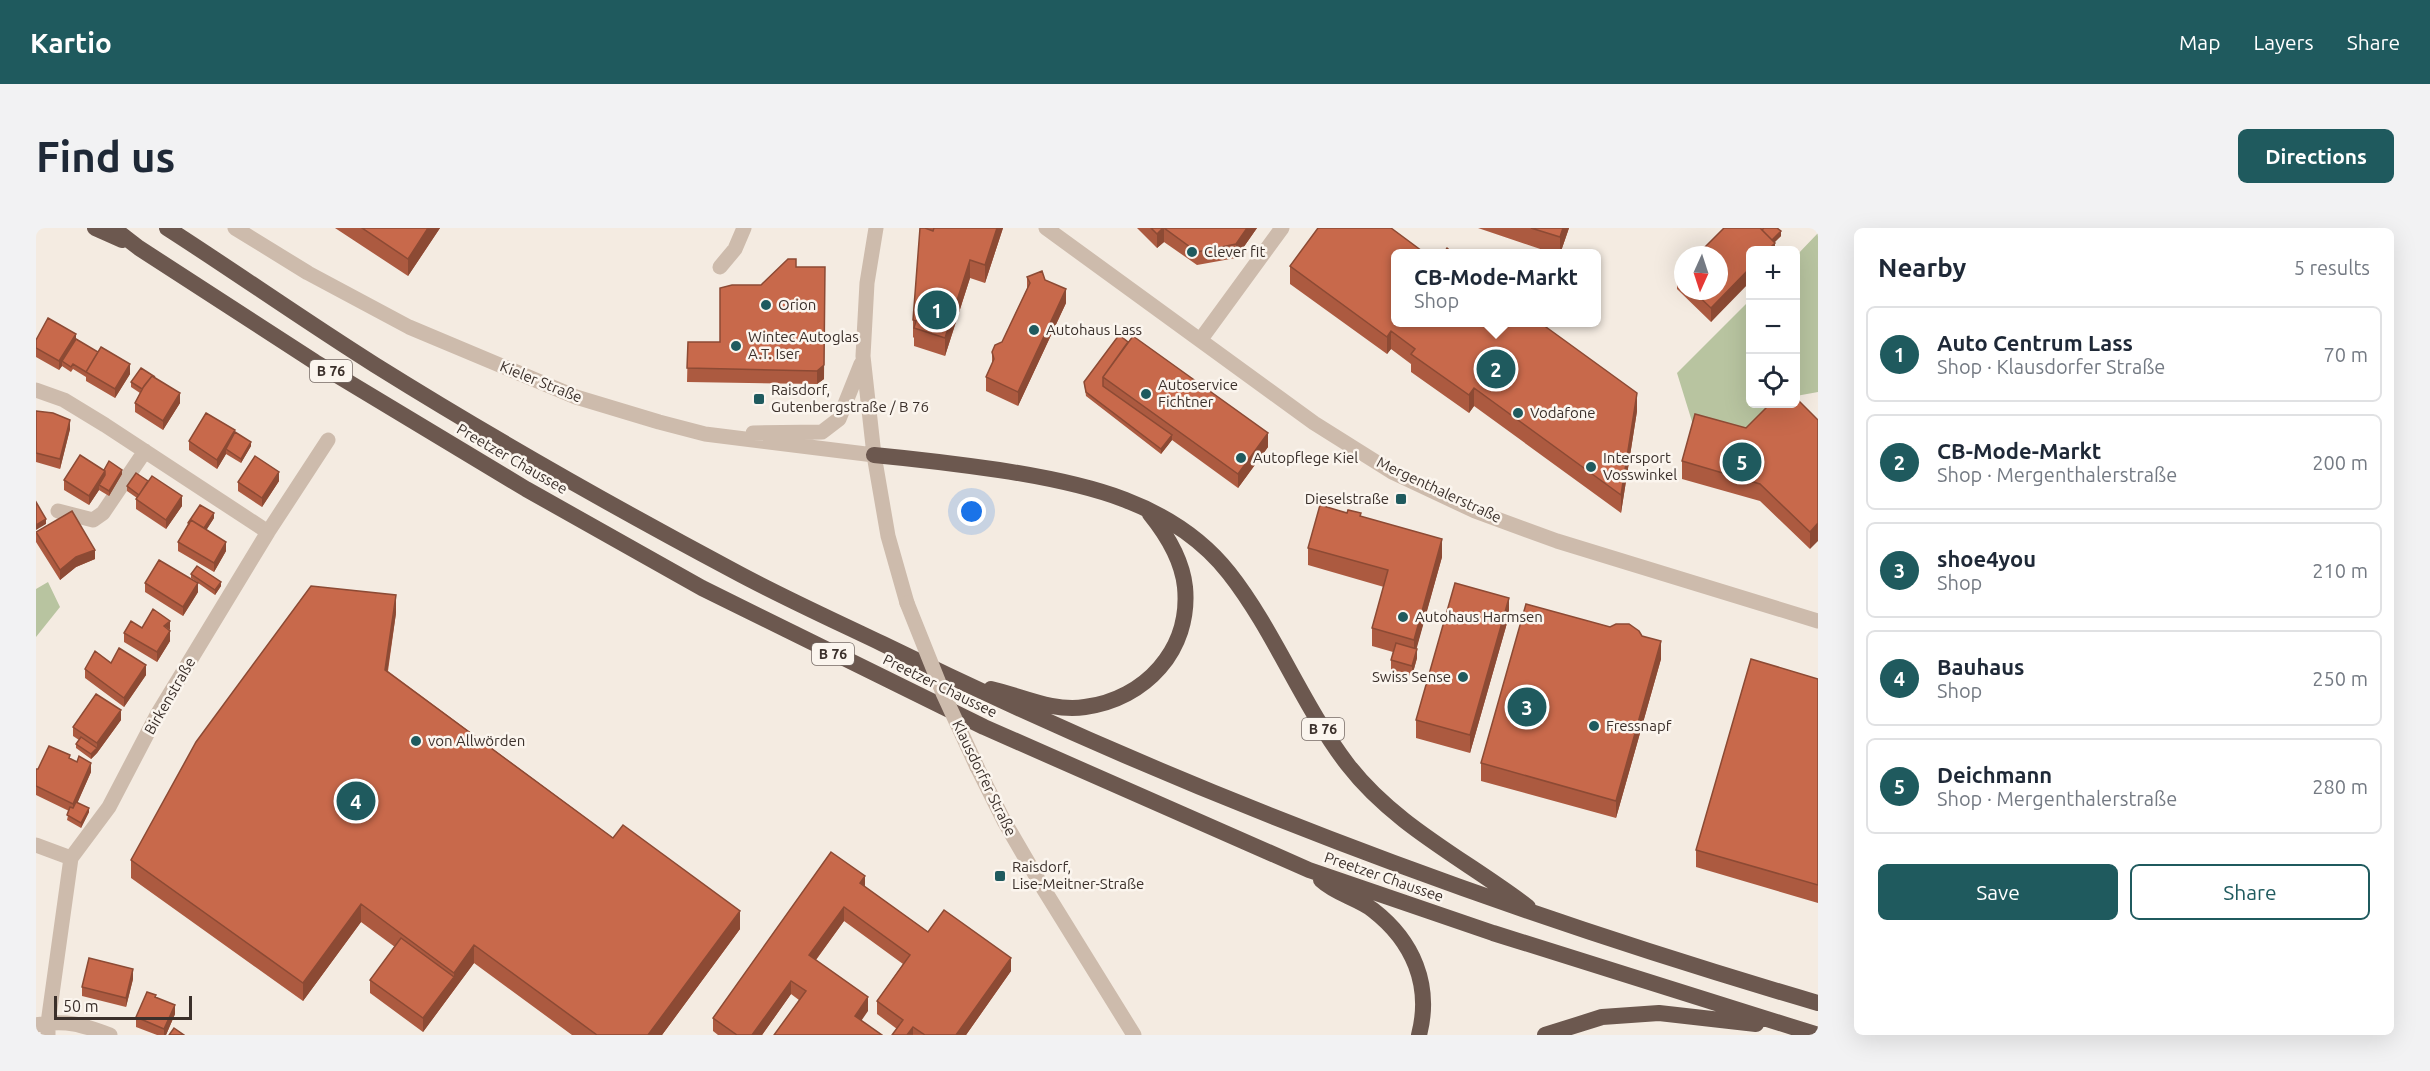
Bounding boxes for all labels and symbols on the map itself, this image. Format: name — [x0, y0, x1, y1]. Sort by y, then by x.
place label: Clever fit — [1204, 243, 1265, 260]
marker: Clever fit — [1185, 245, 1199, 259]
north arrow — [1674, 246, 1728, 300]
pin: 1 — [918, 288, 956, 332]
place label: Orion — [778, 296, 816, 313]
marker: Orion — [759, 298, 773, 312]
place label: Autohaus Lass — [1046, 321, 1142, 338]
marker: Autohaus Lass — [1027, 323, 1041, 337]
place label: Wintec Autoglas A.T. Iser — [748, 328, 859, 362]
marker: Wintec Autoglas A.T. Iser — [729, 339, 743, 353]
pin: 2 — [1476, 346, 1516, 392]
street label: Kieler Straße — [498, 357, 585, 406]
road number: B 76 — [310, 360, 352, 382]
place label: Autoservice Fichtner — [1158, 376, 1238, 410]
place label: Raisdorf, Gutenbergstraße / B 76 — [771, 381, 929, 415]
marker: Autoservice Fichtner — [1139, 387, 1153, 401]
marker: Raisdorf, Gutenbergstraße / B 76 — [752, 392, 766, 406]
place label: Vodafone — [1530, 404, 1596, 421]
marker: Vodafone — [1511, 406, 1525, 420]
street label: Preetzer Chaussee — [454, 420, 571, 497]
pin: 5 — [1722, 440, 1762, 484]
place label: Autopflege Kiel — [1253, 449, 1358, 466]
place label: Intersport Vosswinkel — [1603, 449, 1677, 483]
marker: Autopflege Kiel — [1234, 451, 1248, 465]
street label: Mergenthalerstraße — [1374, 453, 1504, 526]
marker: Intersport Vosswinkel — [1584, 460, 1598, 474]
place label: Dieselstraße — [1305, 490, 1389, 507]
marker: Dieselstraße — [1394, 492, 1408, 506]
your location — [957, 497, 986, 526]
place label: Autohaus Harmsen — [1415, 608, 1543, 625]
marker: Autohaus Harmsen — [1396, 610, 1410, 624]
road number: B 76 — [812, 643, 854, 665]
street label: Preetzer Chaussee — [880, 651, 1000, 721]
street label: Birkenstraße — [141, 654, 198, 737]
place label: Swiss Sense — [1372, 668, 1451, 685]
marker: Swiss Sense — [1456, 670, 1470, 684]
pin: 3 — [1508, 684, 1546, 730]
street label: Klausdorfer Straße — [949, 717, 1020, 838]
place label: Fressnapf — [1606, 717, 1672, 734]
road number: B 76 — [1302, 718, 1344, 740]
marker: Fressnapf — [1587, 719, 1601, 733]
place label: von Allwörden — [428, 732, 525, 749]
marker: von Allwörden — [409, 734, 423, 748]
pin: 4 — [336, 778, 376, 824]
street label: Preetzer Chaussee — [1322, 848, 1446, 905]
place label: Raisdorf, Lise-Meitner-Straße — [1012, 858, 1144, 892]
marker: Raisdorf, Lise-Meitner-Straße — [993, 869, 1007, 883]
scale bar — [54, 993, 192, 1020]

